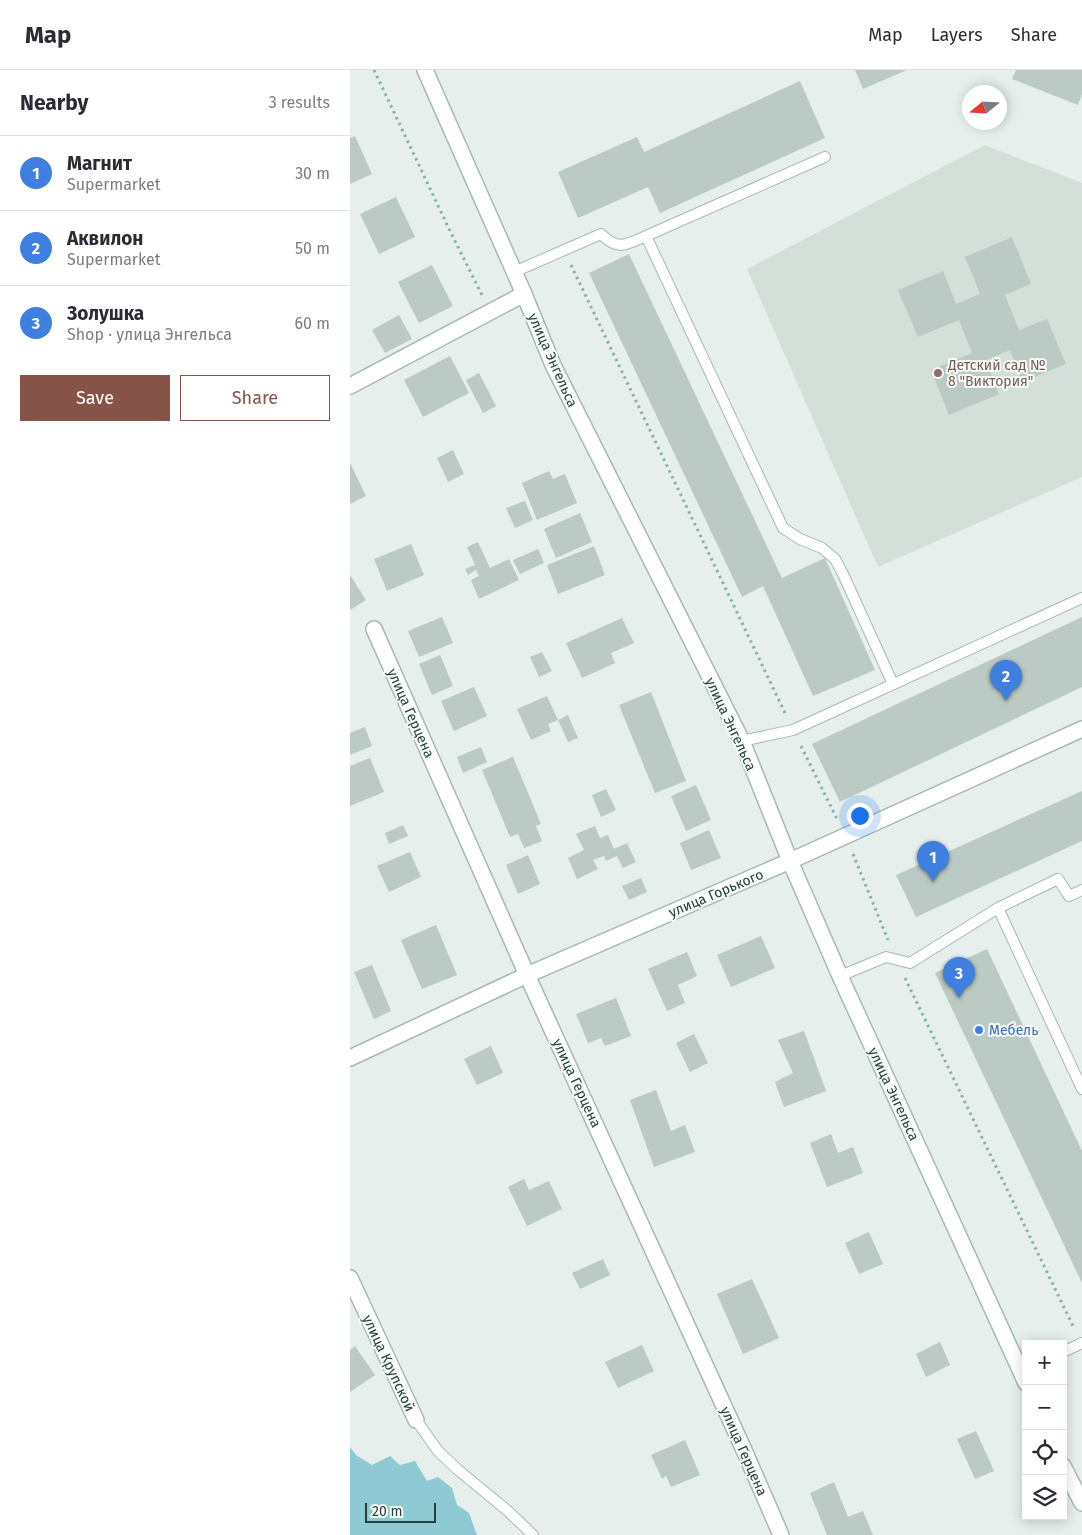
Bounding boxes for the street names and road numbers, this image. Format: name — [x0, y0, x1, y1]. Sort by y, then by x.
street label: улица Энгельса — [524, 311, 581, 410]
street label: улица Герцена — [383, 666, 438, 761]
street label: улица Энгельса — [701, 675, 760, 774]
street label: улица Горького — [666, 866, 766, 921]
street label: улица Герцена — [549, 1036, 605, 1130]
street label: улица Энгельса — [864, 1045, 923, 1144]
street label: улица Крупской — [359, 1312, 418, 1414]
street label: улица Герцена — [716, 1404, 771, 1499]

